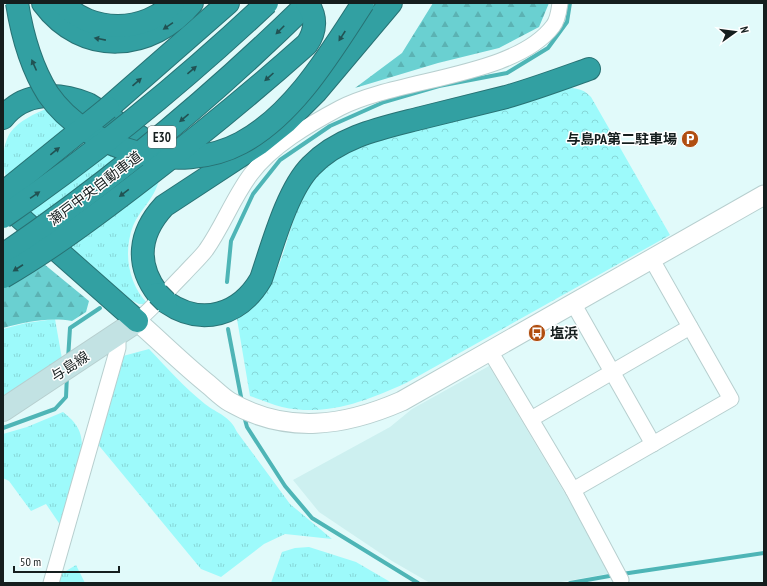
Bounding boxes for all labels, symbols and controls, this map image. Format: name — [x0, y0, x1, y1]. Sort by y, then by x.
north arrow — [715, 12, 755, 52]
one-way arrow — [163, 22, 173, 30]
text: N — [737, 25, 752, 34]
one-way arrow — [275, 26, 285, 35]
one-way arrow — [338, 31, 346, 41]
one-way arrow — [94, 36, 106, 42]
one-way arrow — [31, 59, 37, 71]
one-way arrow — [186, 65, 197, 74]
one-way arrow — [264, 73, 274, 82]
one-way arrow — [132, 78, 143, 87]
one-way arrow — [179, 114, 189, 123]
road number: E30 — [148, 126, 176, 148]
parking icon: 与島PA第二駐車場 — [680, 129, 700, 149]
place label: 与島PA第二駐車場 — [566, 130, 677, 148]
street label: 瀬戸中央自動車道 — [45, 147, 145, 229]
one-way arrow — [50, 147, 61, 156]
one-way arrow — [119, 189, 130, 197]
one-way arrow — [29, 191, 41, 198]
one-way arrow — [13, 264, 23, 272]
bus stop icon: 塩浜 — [527, 323, 547, 343]
place label: 塩浜 — [550, 324, 578, 342]
street label: 与島線 — [47, 347, 93, 385]
scale bar — [14, 548, 119, 574]
text: 50 m — [20, 554, 41, 569]

